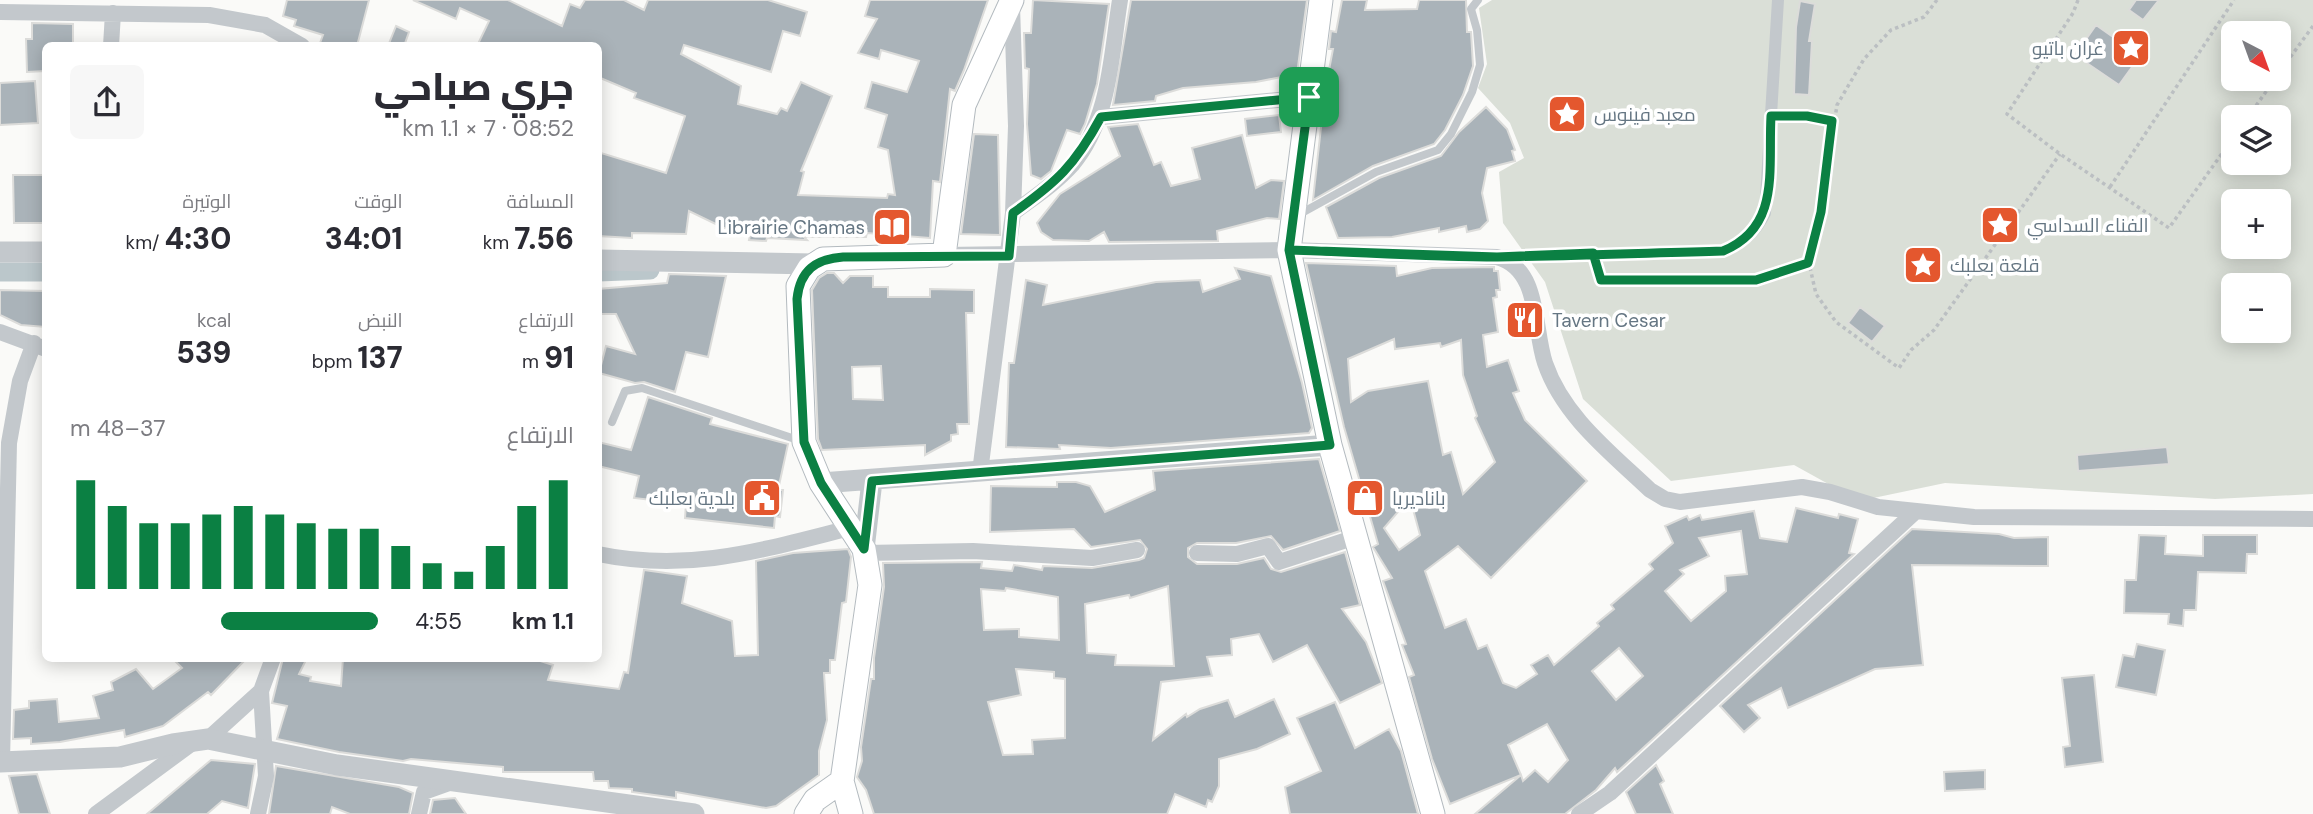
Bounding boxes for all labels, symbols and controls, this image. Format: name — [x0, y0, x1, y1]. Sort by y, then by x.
north arrow — [2221, 21, 2291, 91]
map controls — [2221, 21, 2291, 343]
place icon: غران باتيو — [2110, 27, 2152, 69]
place label: غران باتيو — [2032, 36, 2104, 61]
text: جري صباحي — [374, 62, 574, 112]
button: share — [70, 65, 144, 139]
pin — [1279, 67, 1339, 127]
icon: arrive — [1290, 78, 1328, 116]
place icon: معبد فينوس — [1546, 93, 1588, 135]
place label: معبد فينوس — [1594, 102, 1696, 127]
button: layers — [2221, 105, 2291, 175]
text: 08:52 · 7 × 1.1 km — [402, 113, 574, 143]
text: الوتيرة — [183, 189, 231, 214]
text: الوقت — [354, 189, 403, 214]
text: المسافة — [506, 189, 574, 214]
button: + — [2221, 189, 2291, 259]
place icon: الفناء السداسي — [1979, 204, 2021, 246]
library icon: Librairie Chamas — [871, 206, 913, 248]
place label: الفناء السداسي — [2027, 213, 2149, 240]
place label: Librairie Chamas — [717, 215, 865, 240]
text: 4:30 — [165, 219, 231, 258]
text: 34:01 — [325, 219, 403, 258]
text: 7.56 — [514, 219, 574, 258]
text: /km — [126, 230, 165, 255]
text: km — [483, 230, 514, 255]
place icon: قلعة بعلبك — [1902, 244, 1944, 286]
place label: قلعة بعلبك — [1950, 253, 2040, 278]
button: − — [2221, 273, 2291, 343]
restaurant icon: Tavern Cesar — [1504, 299, 1546, 341]
text: kcal — [197, 308, 231, 333]
text: النبض — [358, 308, 403, 333]
text: الارتفاع — [518, 308, 574, 333]
place label: Tavern Cesar — [1552, 308, 1666, 333]
text: 539 — [176, 333, 231, 372]
text: 137 — [358, 338, 403, 377]
text: 91 — [544, 338, 574, 377]
text: bpm — [312, 349, 358, 374]
text: m — [522, 349, 544, 374]
text: 37–48 m — [70, 413, 165, 443]
text: الارتفاع — [507, 420, 574, 450]
public building icon: بلدية بعلبك — [741, 477, 783, 519]
shop icon: باناديريا — [1344, 477, 1386, 519]
place label: بلدية بعلبك — [649, 486, 735, 511]
place label: باناديريا — [1392, 486, 1446, 511]
text: 4:55 — [415, 606, 462, 636]
text: 1.1 km — [512, 606, 574, 636]

